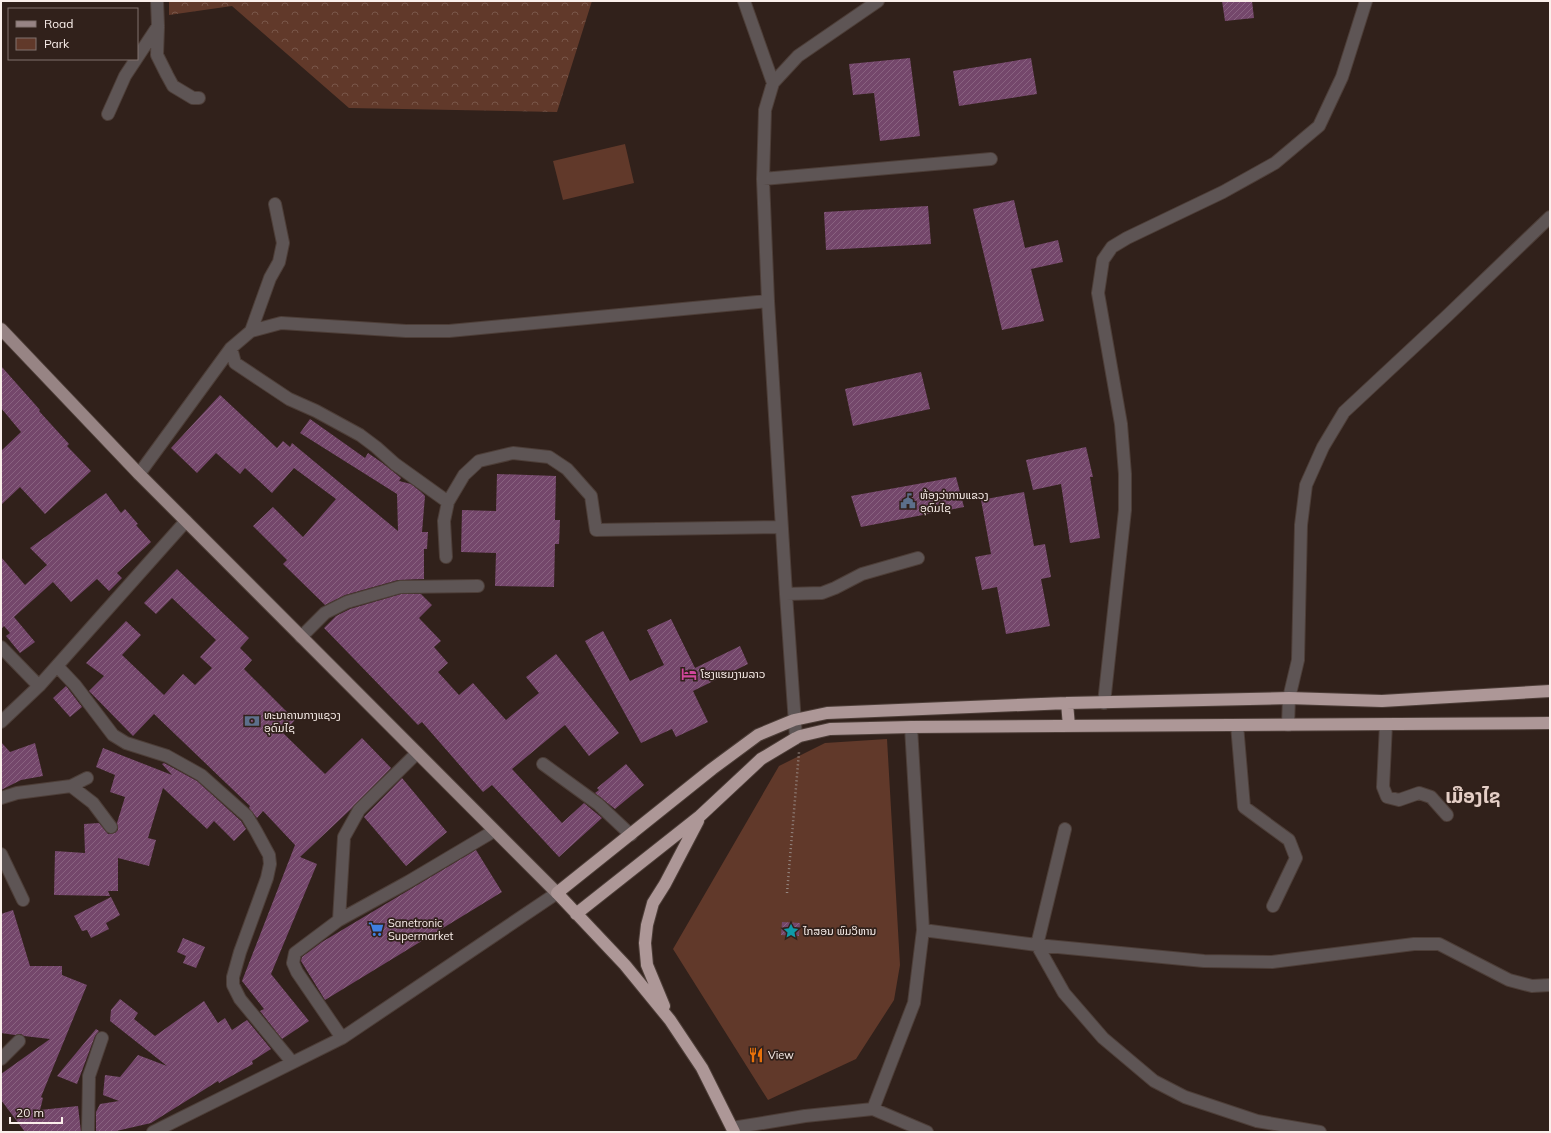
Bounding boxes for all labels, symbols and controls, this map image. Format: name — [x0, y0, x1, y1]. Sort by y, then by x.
legend — [8, 8, 138, 60]
text: Road — [44, 16, 73, 31]
text: Park — [44, 36, 70, 51]
place label: ຫ້ອງວ່າການແຂວງ ອຸດົມໄຊ — [920, 488, 989, 516]
public building icon: ຫ້ອງວ່າການແຂວງ ອຸດົມໄຊ — [899, 492, 917, 510]
hotel icon: ໂຮງແຮມງາມລາວ — [680, 665, 698, 683]
place label: ໂຮງແຮມງາມລາວ — [700, 667, 765, 681]
place label: ທະນາຄານກາງແຊວງ ອຸດົມໄຊ — [264, 708, 341, 736]
bank icon: ທະນາຄານກາງແຊວງ ອຸດົມໄຊ — [243, 712, 261, 730]
district label: ເມືອງໄຊ — [1445, 784, 1501, 808]
place label: Sanetronic Supermarket — [388, 916, 454, 943]
supermarket icon: Sanetronic Supermarket — [367, 920, 385, 938]
place icon: ໄກສອນ ພົມວິຫານ — [782, 922, 800, 940]
place label: ໄກສອນ ພົມວິຫານ — [802, 924, 876, 938]
restaurant icon: View — [747, 1046, 765, 1064]
place label: View — [768, 1048, 794, 1062]
scale bar — [10, 1099, 62, 1125]
text: 20 m — [16, 1105, 44, 1120]

